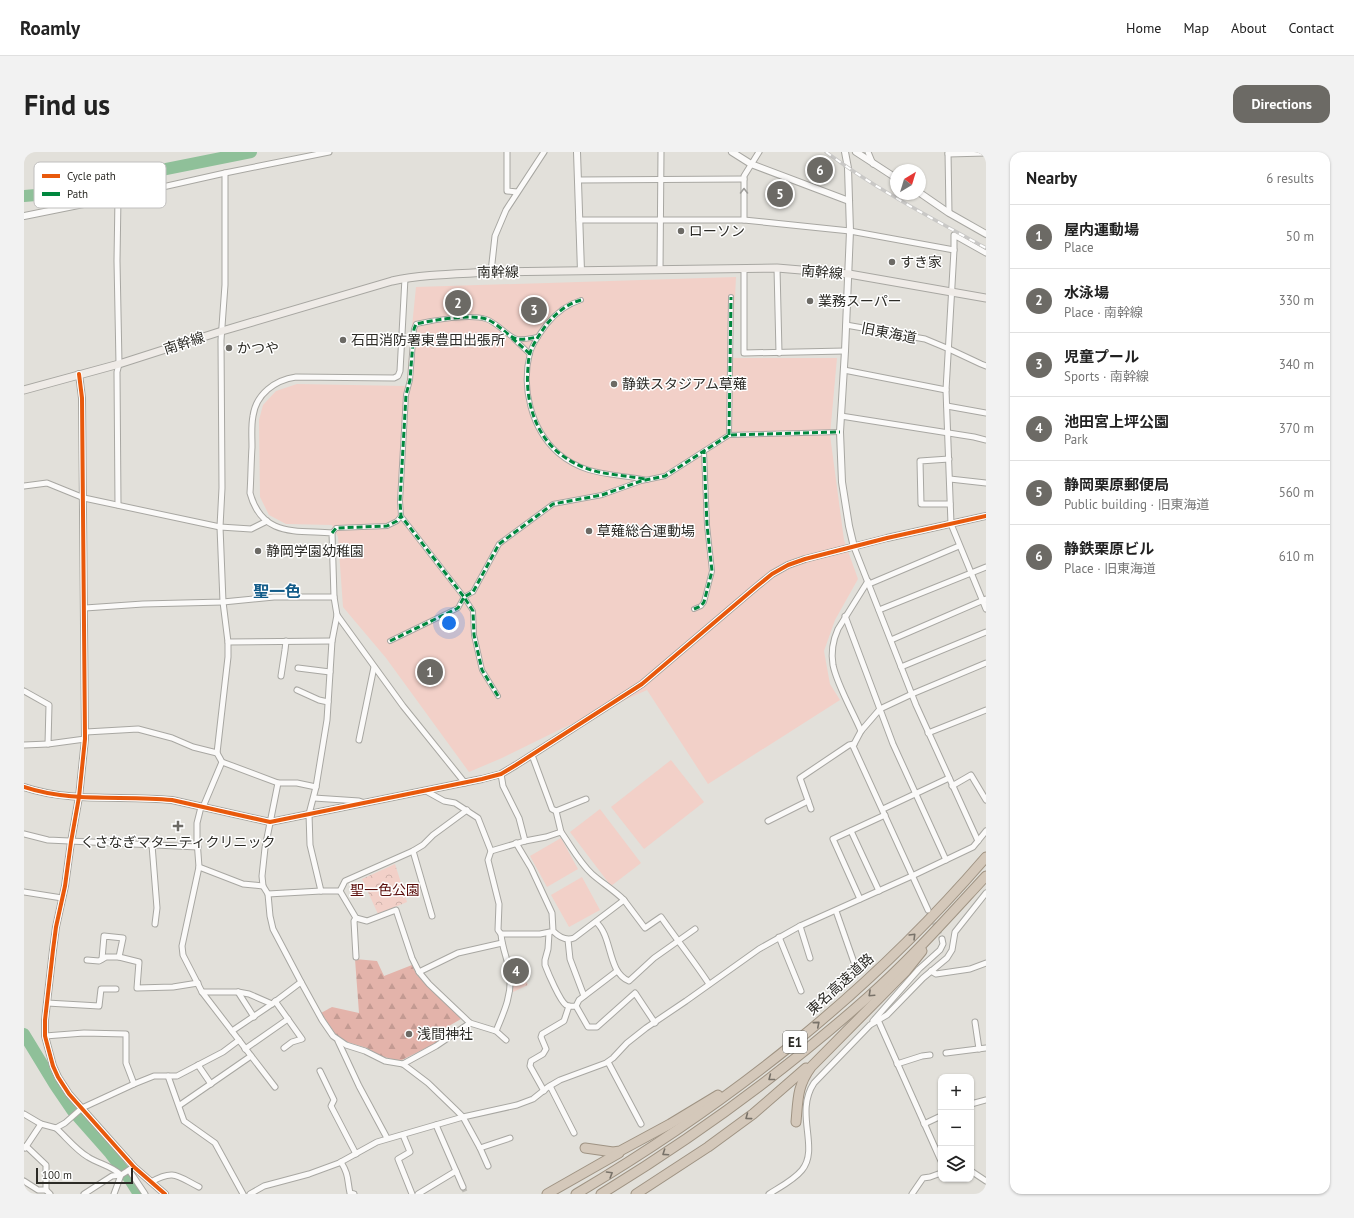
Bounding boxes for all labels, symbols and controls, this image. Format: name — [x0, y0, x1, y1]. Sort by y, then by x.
text: Roamly — [20, 16, 80, 40]
text: Home — [1126, 19, 1161, 37]
text: Map — [1183, 19, 1209, 37]
text: About — [1231, 19, 1267, 37]
text: Contact — [1289, 19, 1334, 37]
button: Directions — [1233, 85, 1330, 123]
text: Find us — [24, 86, 110, 123]
pin: 6 — [807, 155, 833, 185]
legend — [34, 162, 166, 208]
north arrow — [890, 164, 926, 200]
text: Nearby — [1026, 167, 1077, 189]
text: Cycle path — [67, 169, 116, 183]
text: 6 results — [1266, 170, 1314, 187]
pin: 5 — [767, 179, 793, 209]
text: Path — [67, 187, 88, 201]
one-way arrow — [740, 188, 748, 194]
text: 屋内運動場 — [1064, 220, 1139, 239]
place label: ローソン — [689, 222, 745, 240]
marker: ローソン — [676, 226, 686, 236]
text: 1 — [1035, 228, 1043, 245]
text: 50 m — [1286, 228, 1314, 245]
text: Place — [1064, 239, 1094, 256]
place label: すき家 — [900, 253, 942, 271]
marker: すき家 — [887, 257, 897, 267]
street label: 南幹線 — [800, 261, 844, 283]
street label: 南幹線 — [477, 263, 519, 281]
text: 水泳場 — [1064, 283, 1109, 302]
pin: 2 — [445, 288, 471, 318]
place label: 業務スーパー — [818, 292, 902, 310]
text: 2 — [1035, 292, 1043, 309]
text: 330 m — [1279, 292, 1314, 309]
pin: 3 — [521, 295, 547, 325]
marker: 業務スーパー — [805, 296, 815, 306]
text: Place · 南幹線 — [1064, 304, 1143, 321]
street label: 旧東海道 — [860, 319, 918, 347]
street label: 南幹線 — [161, 328, 207, 358]
place label: 石田消防署東豊田出張所 — [351, 331, 505, 349]
marker: 石田消防署東豊田出張所 — [338, 335, 348, 345]
place label: かつや — [237, 339, 279, 357]
marker: かつや — [224, 343, 234, 353]
text: 児童プール — [1064, 347, 1139, 366]
text: 3 — [1035, 356, 1043, 373]
text: 340 m — [1279, 356, 1314, 373]
text: Sports · 南幹線 — [1064, 368, 1149, 385]
place label: 静鉄スタジアム草薙 — [622, 375, 747, 393]
marker: 静鉄スタジアム草薙 — [609, 379, 619, 389]
text: 池田宮上坪公園 — [1064, 412, 1169, 431]
text: 4 — [1035, 420, 1043, 437]
text: 370 m — [1279, 420, 1314, 437]
text: Park — [1064, 431, 1088, 448]
text: 静岡栗原郵便局 — [1064, 475, 1169, 494]
text: 5 — [1035, 484, 1043, 501]
text: 560 m — [1279, 484, 1314, 501]
text: Public building · 旧東海道 — [1064, 496, 1209, 513]
place label: 草薙総合運動場 — [597, 522, 695, 540]
marker: 草薙総合運動場 — [584, 526, 594, 536]
text: 静鉄栗原ビル — [1064, 539, 1154, 558]
place label: 静岡学園幼稚園 — [266, 542, 364, 560]
marker: 静岡学園幼稚園 — [253, 546, 263, 556]
text: 6 — [1035, 548, 1043, 565]
text: 610 m — [1279, 548, 1314, 565]
text: Place · 旧東海道 — [1064, 560, 1156, 577]
district label: 聖一色 — [253, 581, 301, 601]
your location — [439, 613, 459, 633]
pin: 1 — [417, 657, 443, 687]
marker: くさなぎマタニティクリニック — [172, 820, 184, 832]
place label: くさなぎマタニティクリニック — [80, 833, 276, 851]
park label: 聖一色公園 — [350, 881, 420, 899]
one-way arrow — [908, 933, 916, 941]
street label: 東名高速道路 — [803, 949, 877, 1019]
pin: 4 — [503, 956, 529, 986]
one-way arrow — [868, 989, 876, 997]
one-way arrow — [812, 1021, 820, 1028]
place label: 浅間神社 — [417, 1025, 473, 1043]
marker: 浅間神社 — [404, 1029, 414, 1039]
road number: E1 — [783, 1031, 807, 1053]
one-way arrow — [769, 1073, 776, 1080]
map controls — [938, 1074, 974, 1182]
button: + — [938, 1074, 974, 1110]
button: − — [938, 1110, 974, 1146]
one-way arrow — [746, 1112, 753, 1119]
button: layers — [938, 1146, 974, 1182]
one-way arrow — [663, 1148, 670, 1155]
scale bar — [36, 1166, 133, 1185]
text: 100 m — [42, 1168, 72, 1182]
one-way arrow — [606, 1171, 613, 1179]

